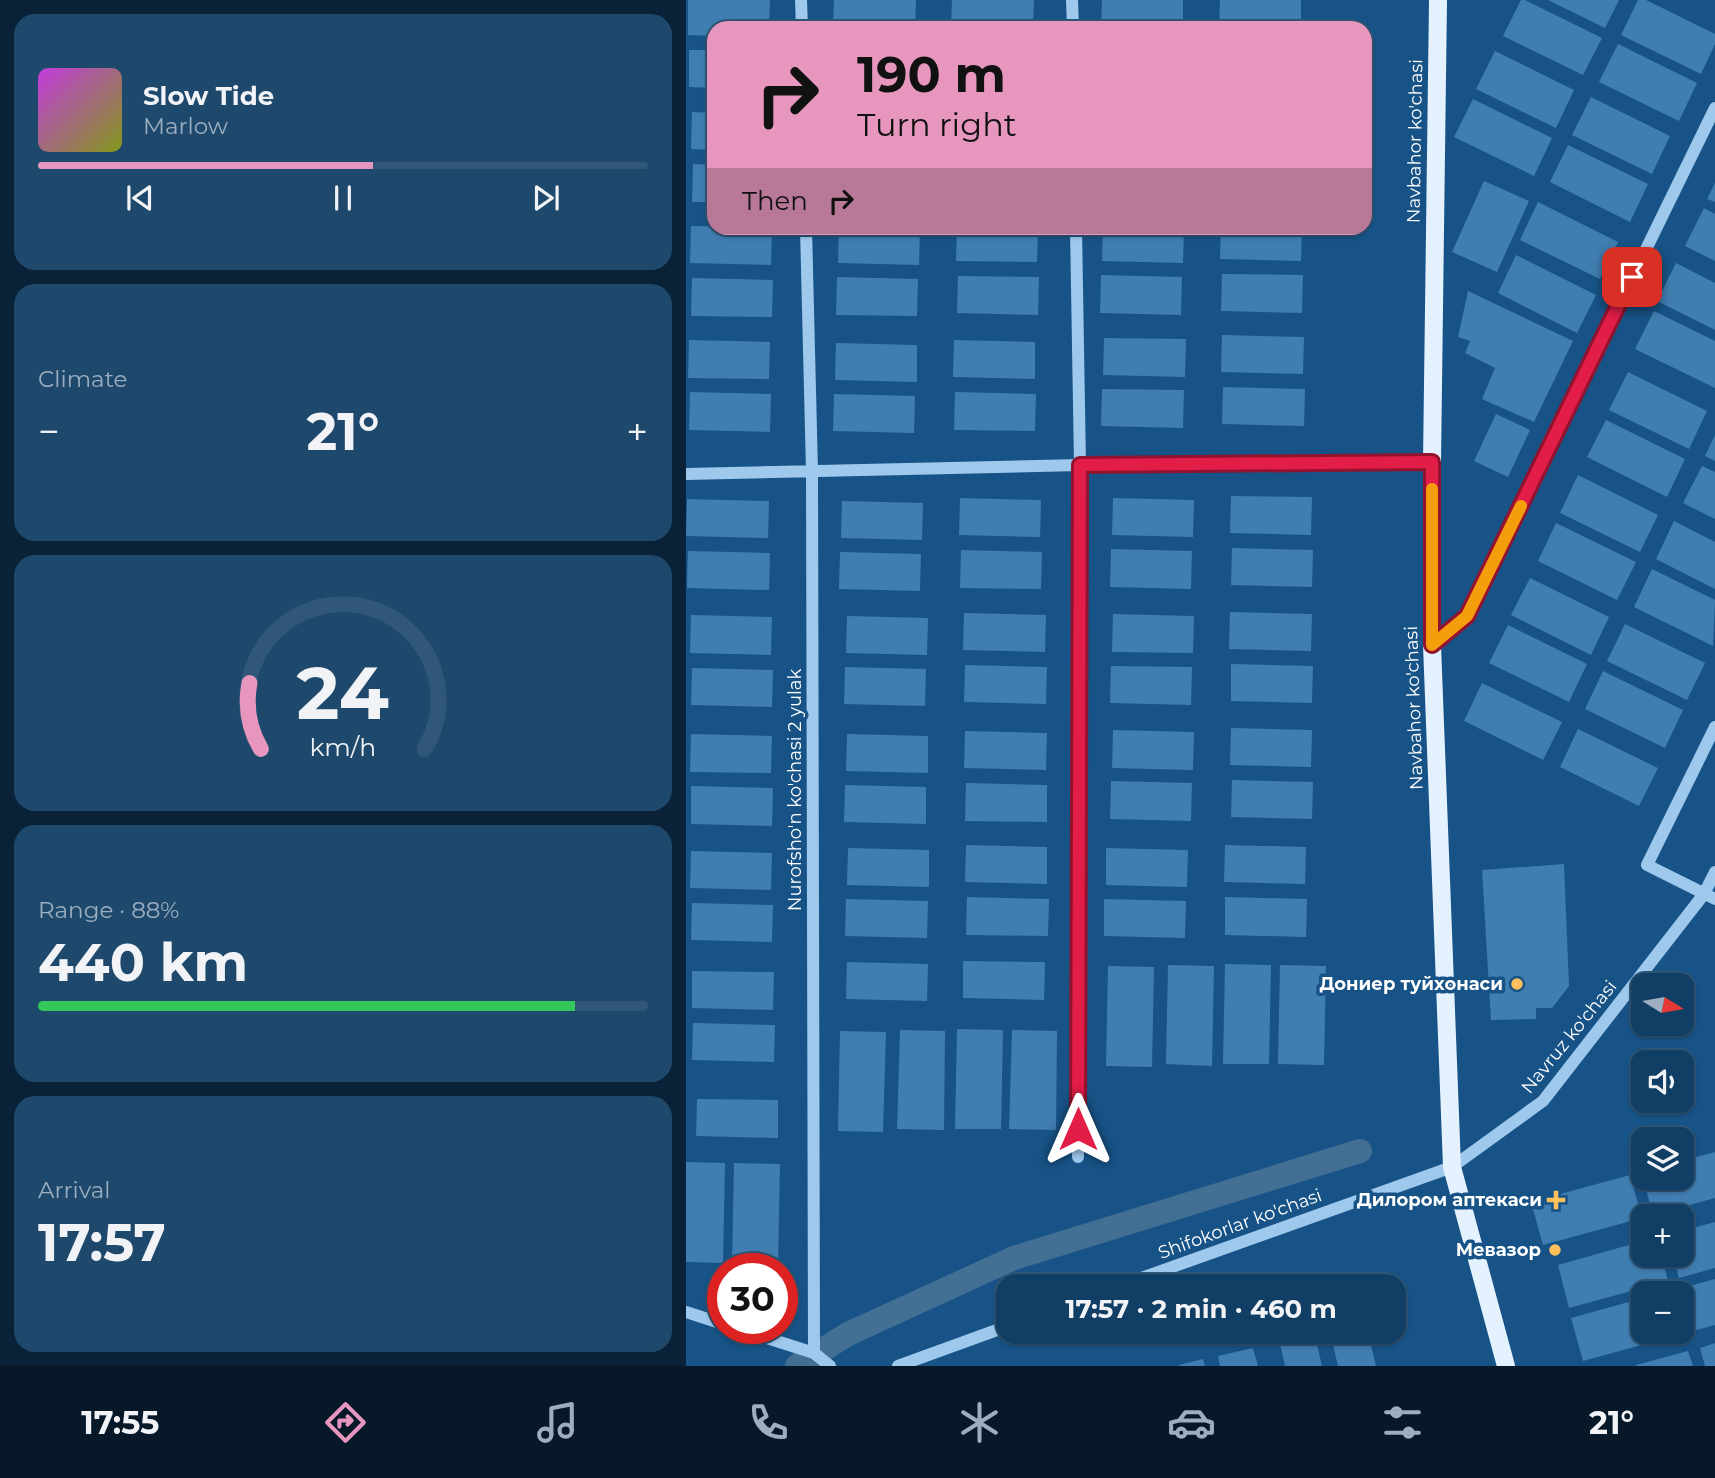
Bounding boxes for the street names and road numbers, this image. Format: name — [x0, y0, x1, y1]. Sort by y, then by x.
street label: Navbahor ko'chasi — [1403, 59, 1427, 223]
street label: Navbahor ko'chasi — [1400, 626, 1428, 790]
street label: Nurofsho'n ko'chasi 2 yulak — [784, 669, 806, 911]
street label: Navruz ko'chasi — [1517, 976, 1621, 1098]
street label: Shifokorlar ko'chasi — [1155, 1184, 1325, 1264]

